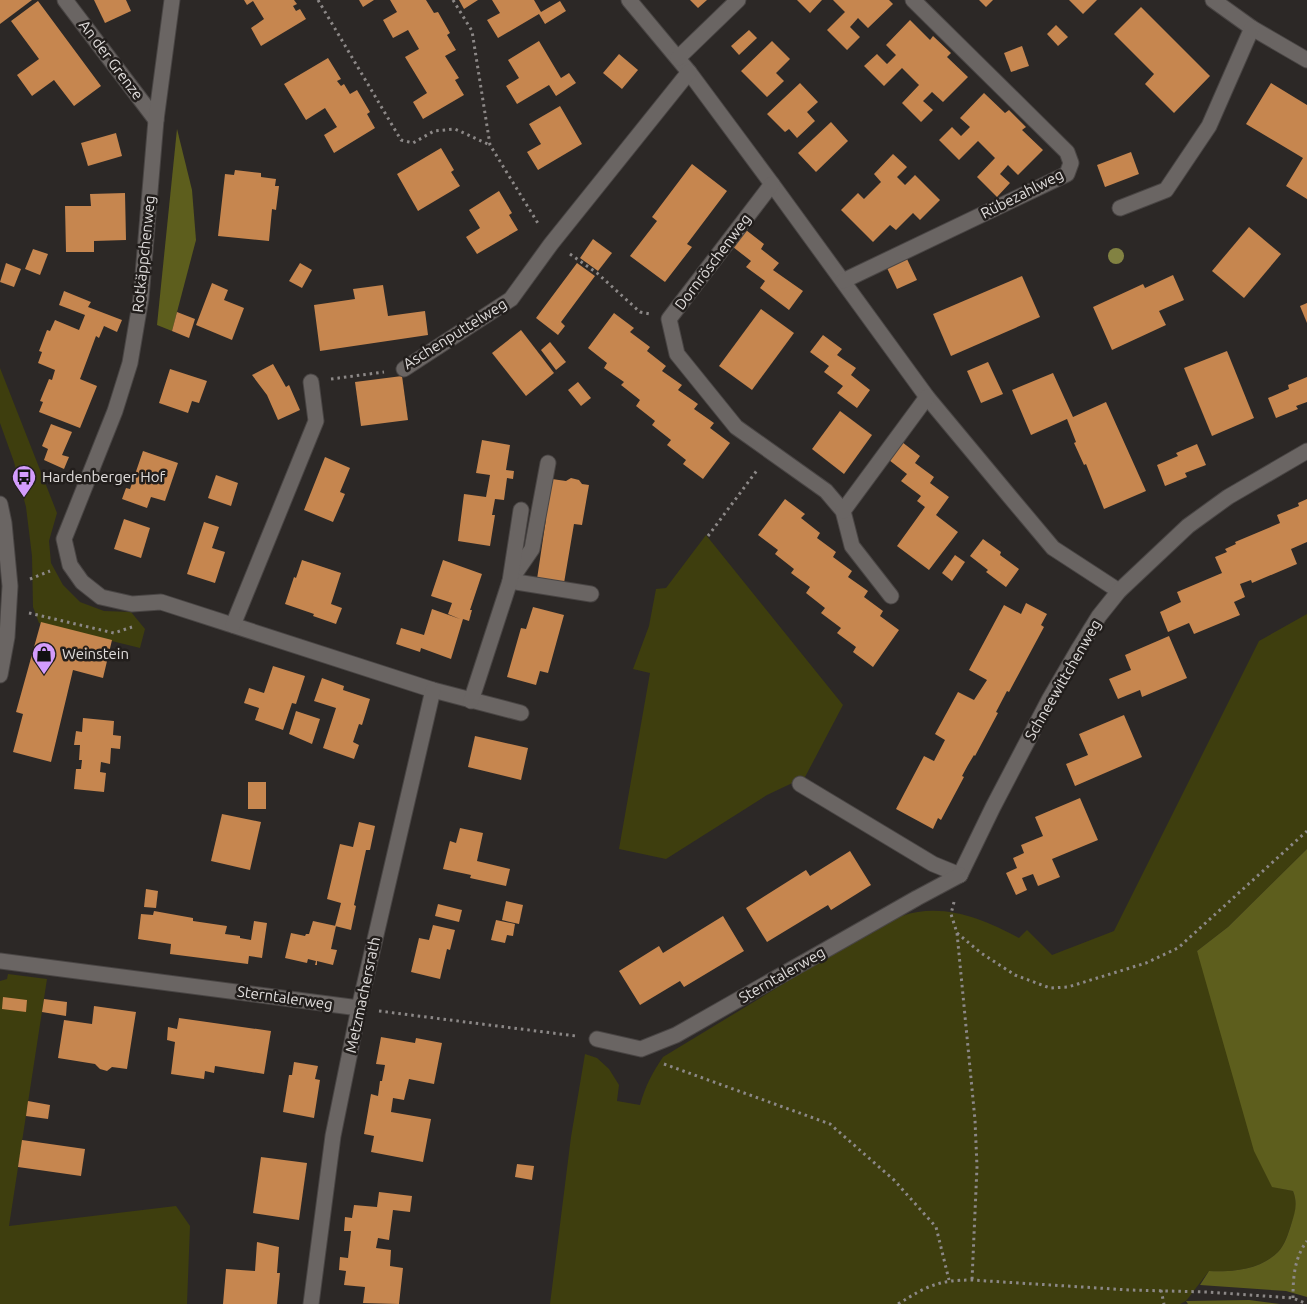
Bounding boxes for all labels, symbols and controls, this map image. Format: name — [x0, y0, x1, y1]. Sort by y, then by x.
street label: An der Grenze — [76, 16, 147, 103]
street label: Rübezahlweg — [978, 165, 1066, 222]
street label: Rotkäppchenweg — [129, 195, 158, 313]
street label: Dornröschenweg — [671, 210, 754, 313]
street label: Aschenputtelweg — [400, 295, 510, 372]
bus stop icon: Hardenberger Hof — [11, 464, 37, 498]
place label: Hardenberger Hof — [42, 468, 165, 485]
street label: Schneewittchenweg — [1021, 616, 1104, 743]
shop icon: Weinstein — [31, 641, 57, 675]
place label: Weinstein — [62, 645, 129, 662]
street label: Metzmachersrath — [342, 935, 383, 1055]
street label: Sterntalerweg — [736, 943, 828, 1006]
street label: Sterntalerweg — [236, 982, 334, 1013]

